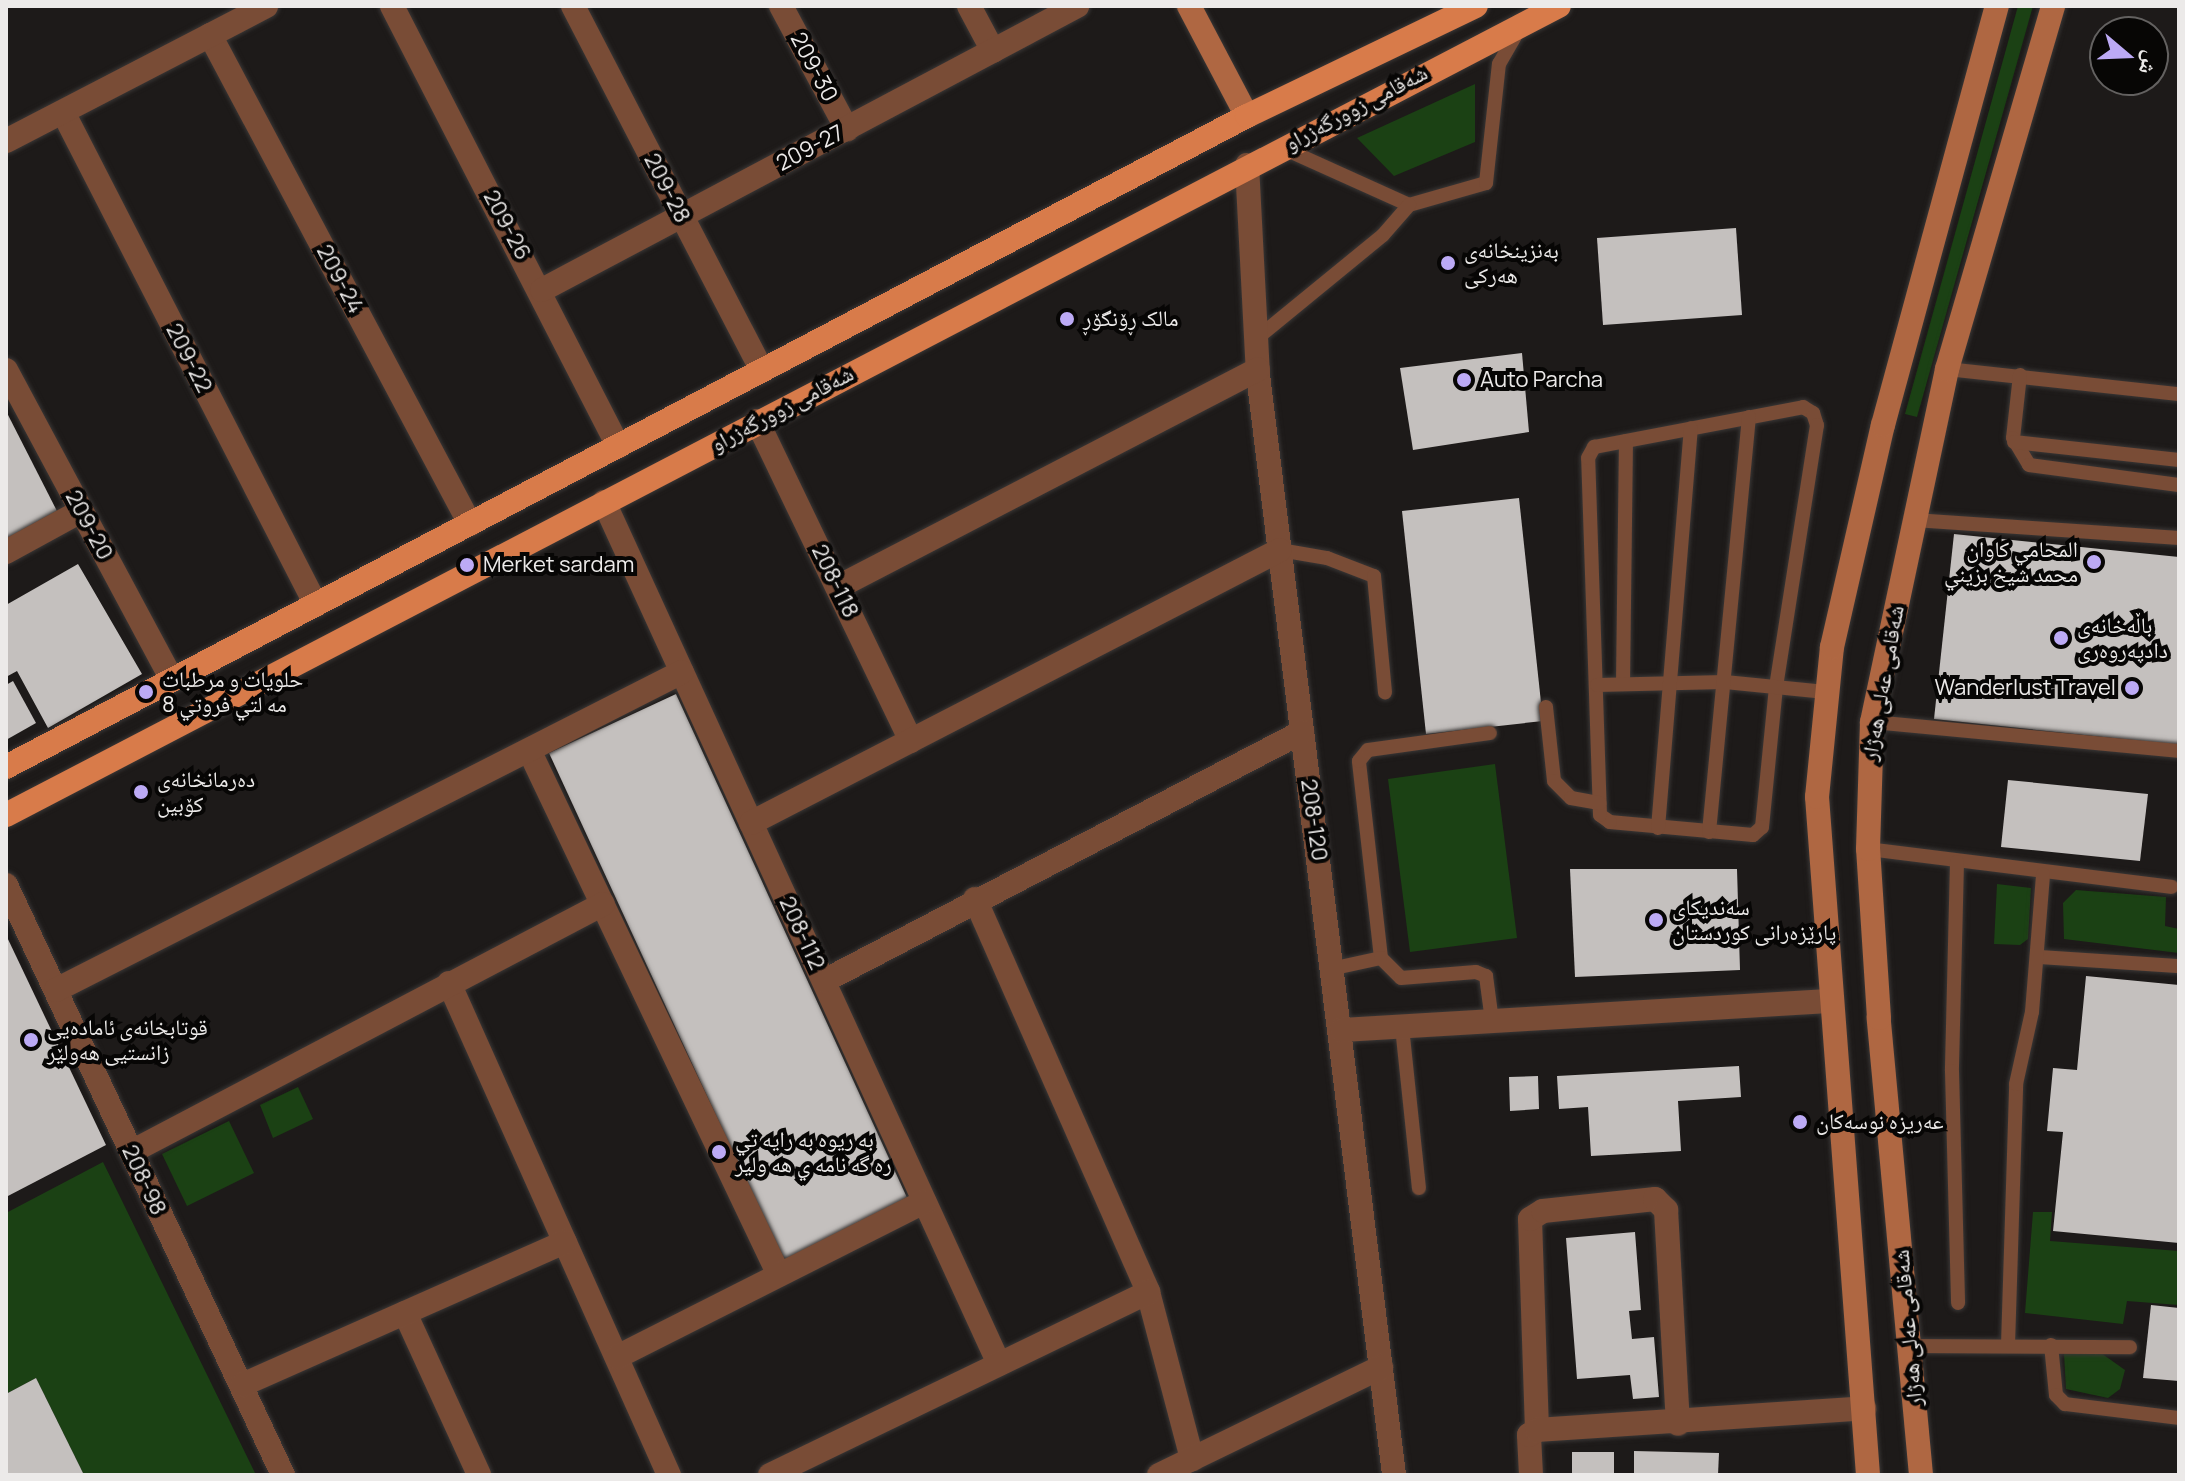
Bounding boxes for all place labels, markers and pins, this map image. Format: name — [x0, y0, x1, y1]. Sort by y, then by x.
place label: بەنزینخانەی هەرکی — [1464, 237, 1559, 288]
marker: بەنزینخانەی هەرکی — [1439, 254, 1457, 272]
place label: مالک ڕۆنگۆڕ — [1083, 306, 1178, 332]
marker: مالک ڕۆنگۆڕ — [1058, 310, 1076, 328]
place label: Auto Parcha — [1480, 367, 1603, 393]
marker: Auto Parcha — [1455, 371, 1473, 389]
place label: المحامي كاوان محمد شيخ بزيني — [1944, 536, 2078, 588]
place label: Merket sardam — [483, 552, 634, 578]
marker: المحامي كاوان محمد شيخ بزيني — [2085, 553, 2103, 571]
marker: Merket sardam — [458, 556, 476, 574]
place label: باڵەخانەی دادپەروەری — [2077, 612, 2168, 664]
marker: باڵەخانەی دادپەروەری — [2052, 629, 2070, 647]
place label: حلويات و مرطبات مه لتي فروتي 8 — [162, 666, 303, 718]
place label: Wanderlust Travel — [1934, 675, 2116, 701]
marker: Wanderlust Travel — [2123, 679, 2141, 697]
marker: حلويات و مرطبات مه لتي فروتي 8 — [137, 683, 155, 701]
place label: دەرمانخانەی کۆبین — [157, 766, 255, 818]
marker: دەرمانخانەی کۆبین — [132, 783, 150, 801]
place label: سەندیکای پارێزەرانی کوردستان — [1672, 894, 1836, 946]
marker: سەندیکای پارێزەرانی کوردستان — [1647, 911, 1665, 929]
place label: قوتابخانەی ئامادەیی زانستیی هەولێر — [47, 1014, 208, 1066]
marker: قوتابخانەی ئامادەیی زانستیی هەولێر — [22, 1031, 40, 1049]
place label: عەریزە نوسەکان — [1816, 1109, 1944, 1135]
marker: عەریزە نوسەکان — [1791, 1113, 1809, 1131]
place label: به ريوه به رايه تي ره گه نامه ي هه ولير — [735, 1126, 892, 1178]
marker: به ريوه به رايه تي ره گه نامه ي هه ولير — [710, 1143, 728, 1161]

